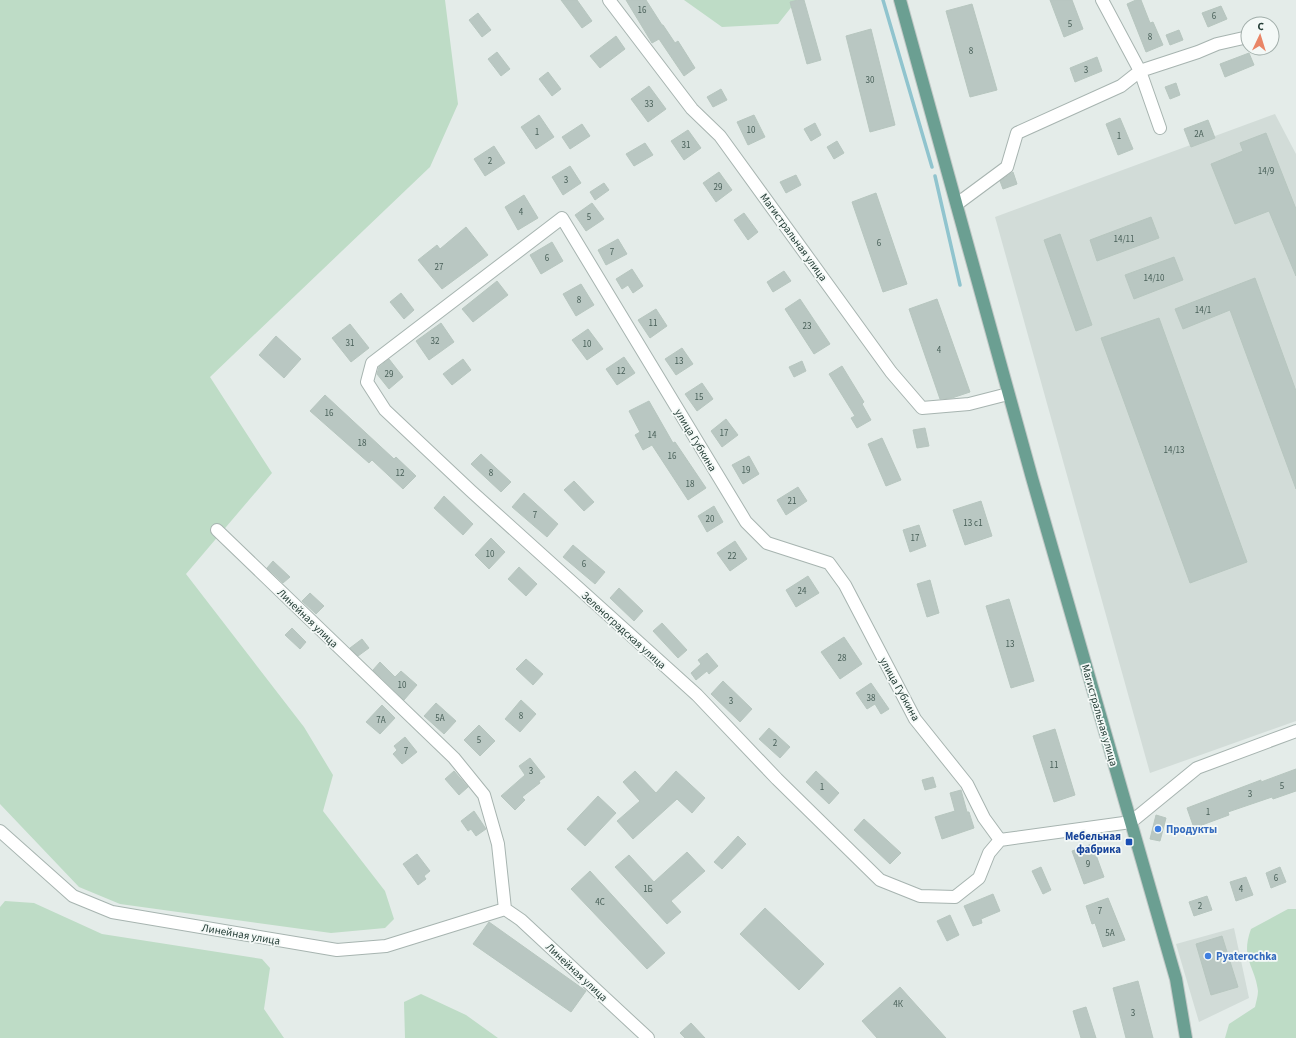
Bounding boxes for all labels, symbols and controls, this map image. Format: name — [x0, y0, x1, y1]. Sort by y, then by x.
house number: 16 — [638, 4, 647, 17]
house number: 6 — [1212, 10, 1217, 23]
north arrow — [1240, 16, 1280, 56]
house number: 5 — [1068, 18, 1073, 31]
text: С — [1257, 19, 1265, 34]
house number: 8 — [1148, 31, 1153, 44]
house number: 8 — [969, 45, 974, 58]
house number: 3 — [1084, 64, 1089, 77]
house number: 30 — [866, 74, 875, 87]
house number: 33 — [645, 98, 654, 111]
house number: 10 — [747, 124, 756, 137]
house number: 1 — [535, 126, 539, 139]
house number: 2А — [1194, 128, 1204, 141]
house number: 1 — [1117, 130, 1121, 143]
house number: 31 — [682, 139, 690, 152]
house number: 2 — [488, 155, 493, 168]
house number: 14/9 — [1258, 165, 1275, 178]
house number: 3 — [564, 174, 569, 187]
house number: 29 — [714, 181, 723, 194]
street label: Магистральная улица — [757, 190, 831, 284]
house number: 4 — [519, 206, 524, 219]
house number: 5 — [587, 211, 592, 224]
house number: 14/11 — [1113, 233, 1135, 246]
house number: 6 — [877, 237, 882, 250]
house number: 7 — [610, 246, 615, 259]
house number: 6 — [545, 252, 550, 265]
house number: 27 — [435, 261, 444, 274]
house number: 14/10 — [1143, 272, 1165, 285]
house number: 8 — [577, 294, 582, 307]
house number: 14/1 — [1195, 304, 1211, 317]
house number: 11 — [649, 317, 657, 330]
house number: 23 — [803, 320, 812, 333]
house number: 32 — [431, 335, 440, 348]
house number: 31 — [346, 337, 354, 350]
house number: 10 — [583, 338, 592, 351]
house number: 4 — [937, 344, 942, 357]
house number: 13 — [675, 355, 684, 368]
house number: 12 — [617, 365, 626, 378]
house number: 29 — [385, 368, 394, 381]
house number: 15 — [695, 391, 704, 404]
street label: улица Губкина — [671, 406, 720, 474]
house number: 16 — [325, 407, 334, 420]
house number: 17 — [720, 427, 729, 440]
house number: 14 — [648, 429, 657, 442]
house number: 18 — [358, 437, 367, 450]
house number: 14/13 — [1163, 444, 1185, 457]
house number: 16 — [668, 450, 677, 463]
house number: 19 — [742, 464, 751, 477]
house number: 12 — [396, 467, 405, 480]
house number: 8 — [489, 467, 494, 480]
house number: 18 — [686, 478, 695, 491]
house number: 21 — [788, 495, 796, 508]
house number: 7 — [533, 509, 538, 522]
house number: 20 — [706, 513, 715, 526]
house number: 13 с1 — [963, 517, 983, 530]
house number: 17 — [911, 532, 920, 545]
house number: 10 — [486, 548, 495, 561]
house number: 22 — [728, 550, 737, 563]
house number: 6 — [582, 558, 587, 571]
street label: Линейная улица — [274, 585, 341, 651]
house number: 24 — [798, 585, 807, 598]
street label: Зеленоградская улица — [578, 588, 669, 673]
house number: 13 — [1006, 638, 1015, 651]
house number: 28 — [838, 652, 847, 665]
street label: улица Губкина — [876, 655, 923, 724]
street label: Магистральная улица — [1078, 662, 1121, 768]
house number: 10 — [398, 679, 407, 692]
house number: 38 — [867, 692, 876, 705]
house number: 3 — [729, 695, 734, 708]
house number: 8 — [519, 710, 524, 723]
house number: 5А — [435, 712, 445, 725]
house number: 7А — [376, 714, 386, 727]
house number: 5 — [477, 734, 482, 747]
house number: 2 — [773, 737, 778, 750]
house number: 7 — [404, 745, 409, 758]
house number: 11 — [1050, 759, 1058, 772]
house number: 3 — [529, 765, 534, 778]
house number: 5 — [1280, 780, 1285, 793]
house number: 1 — [820, 781, 824, 794]
house number: 3 — [1248, 788, 1253, 801]
house number: 1 — [1206, 806, 1210, 819]
place label: Продукты — [1166, 822, 1217, 837]
marker: Продукты — [1153, 824, 1163, 834]
place label: Мебельная фабрика — [1065, 829, 1121, 857]
marker: Мебельная фабрика — [1124, 837, 1134, 847]
house number: 9 — [1086, 858, 1091, 871]
house number: 6 — [1274, 872, 1279, 885]
house number: 1Б — [643, 883, 653, 896]
house number: 4 — [1239, 883, 1244, 896]
house number: 4С — [595, 896, 605, 909]
house number: 2 — [1198, 900, 1203, 913]
house number: 7 — [1098, 905, 1103, 918]
street label: Линейная улица — [200, 920, 281, 949]
house number: 5А — [1105, 927, 1115, 940]
street label: Линейная улица — [542, 940, 611, 1005]
place label: Pyaterochka — [1216, 949, 1277, 964]
marker: Pyaterochka — [1203, 951, 1213, 961]
house number: 4К — [893, 998, 904, 1011]
house number: 3 — [1131, 1007, 1136, 1020]

